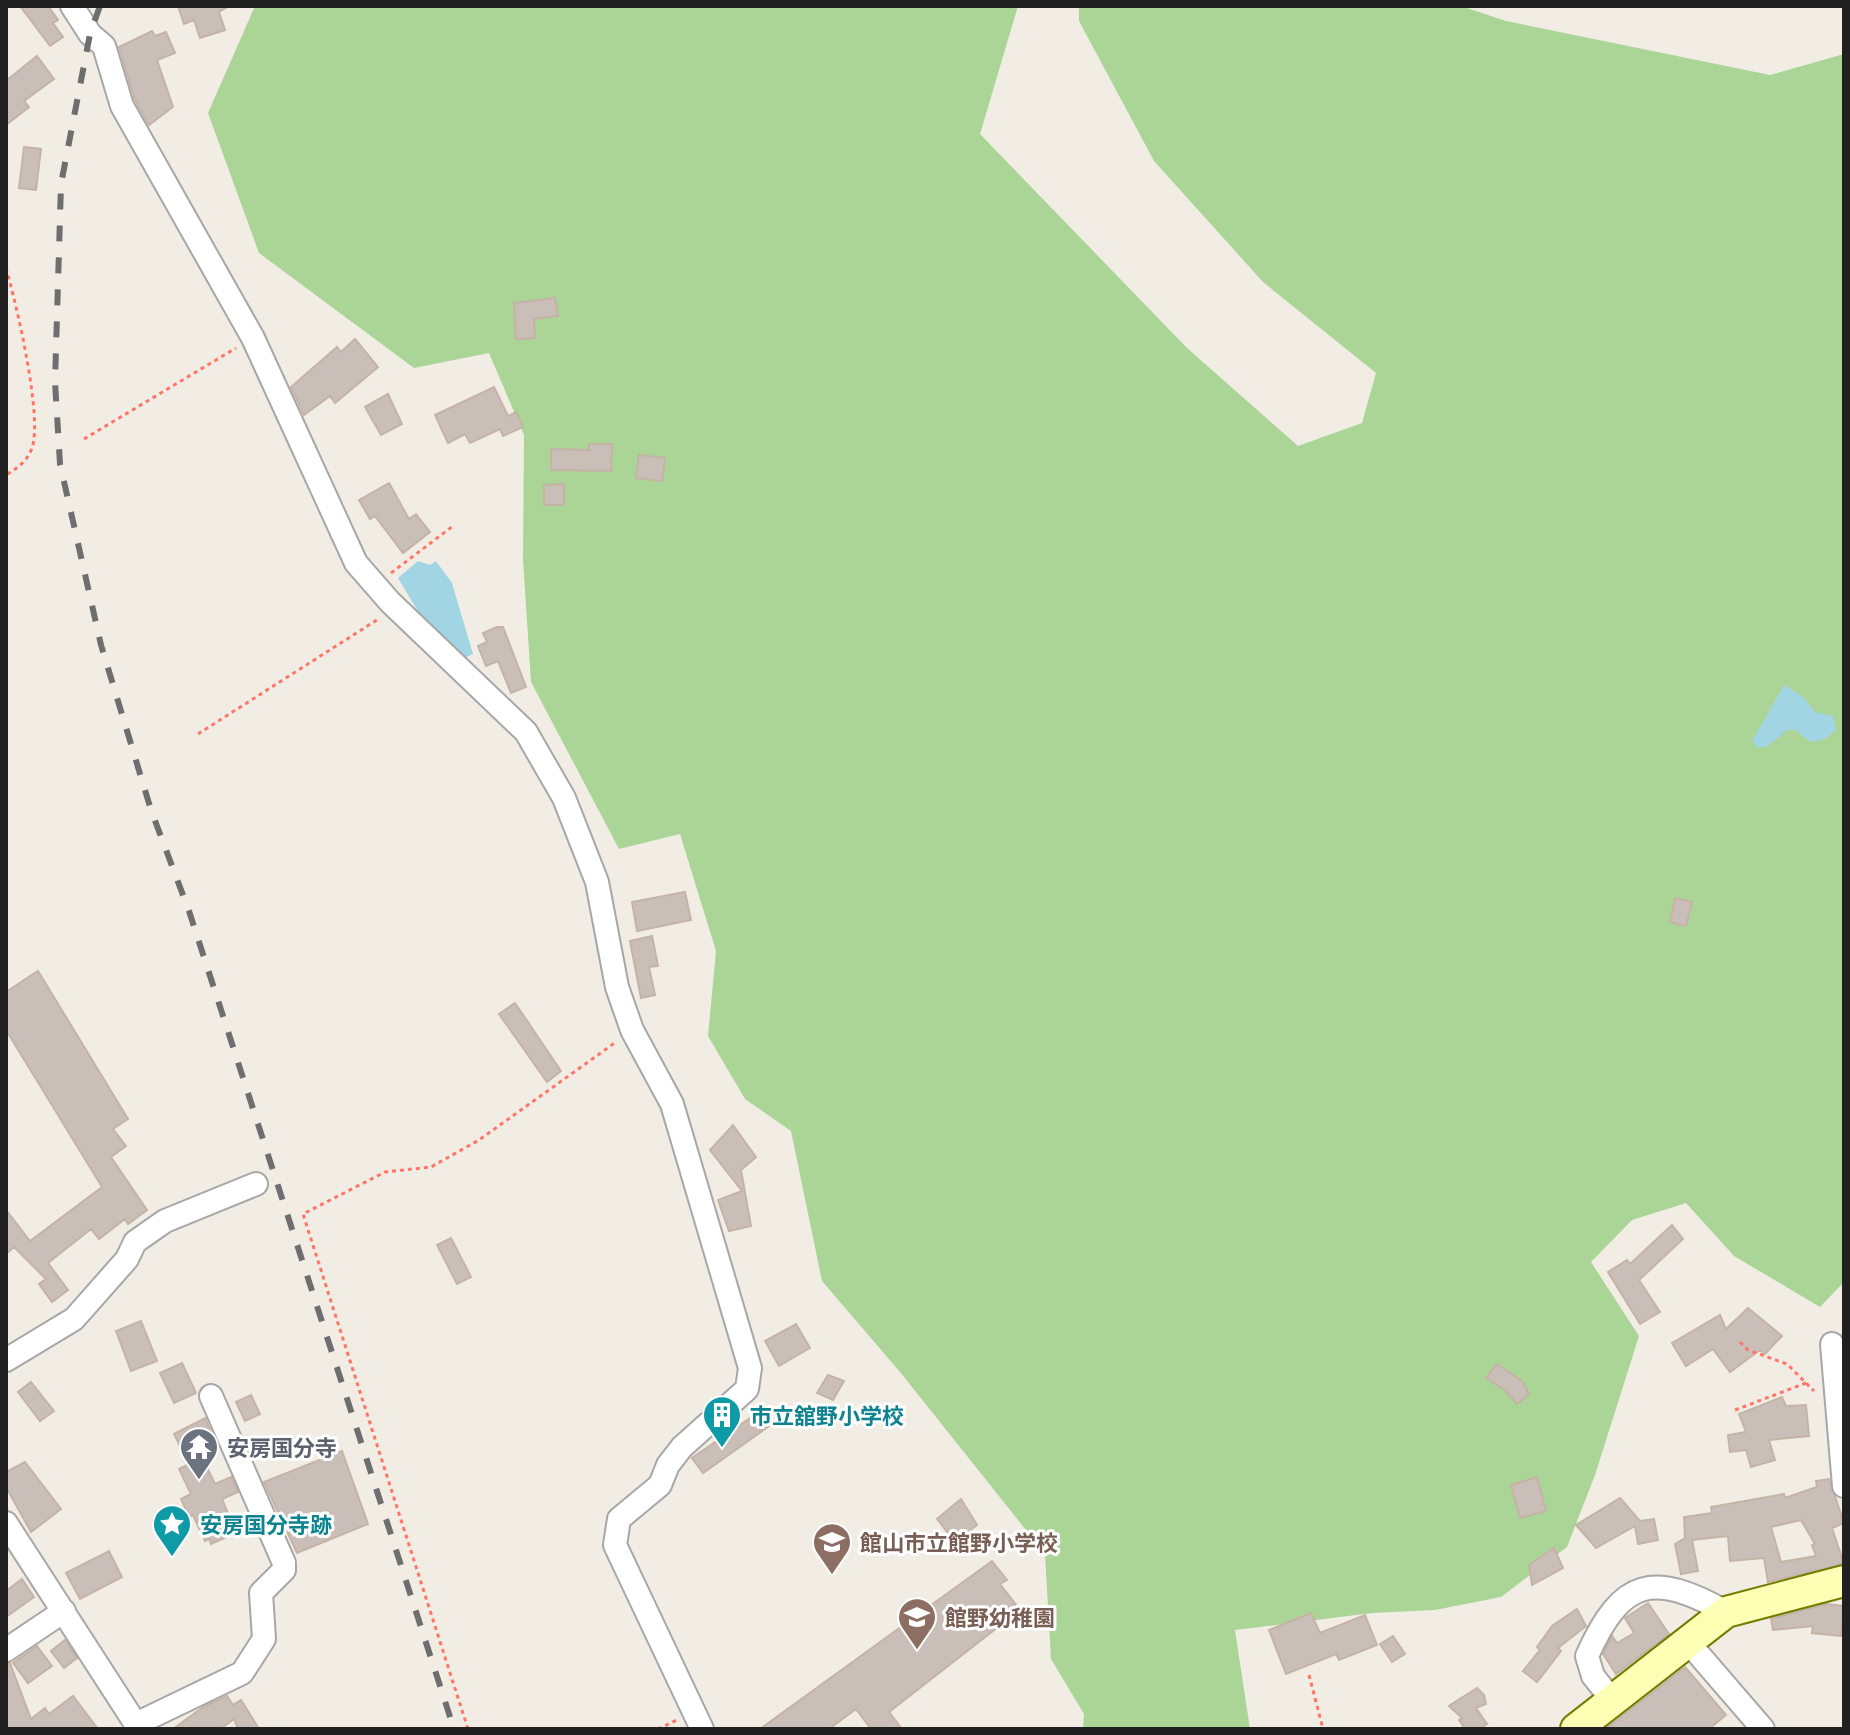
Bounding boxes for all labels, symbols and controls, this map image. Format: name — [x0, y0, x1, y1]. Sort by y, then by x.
building icon: 市立舘野小学校 — [701, 1394, 743, 1449]
place label: 市立舘野小学校 — [750, 1402, 904, 1429]
temple icon: 安房国分寺 — [178, 1426, 220, 1481]
place label: 安房国分寺 — [227, 1434, 337, 1461]
place icon: 安房国分寺跡 — [151, 1503, 193, 1558]
place label: 安房国分寺跡 — [200, 1511, 332, 1538]
school or university icon: 館山市立館野小学校 — [811, 1521, 853, 1576]
place label: 館山市立館野小学校 — [860, 1529, 1058, 1556]
school or university icon: 館野幼稚園 — [896, 1596, 938, 1651]
place label: 館野幼稚園 — [945, 1604, 1055, 1631]

